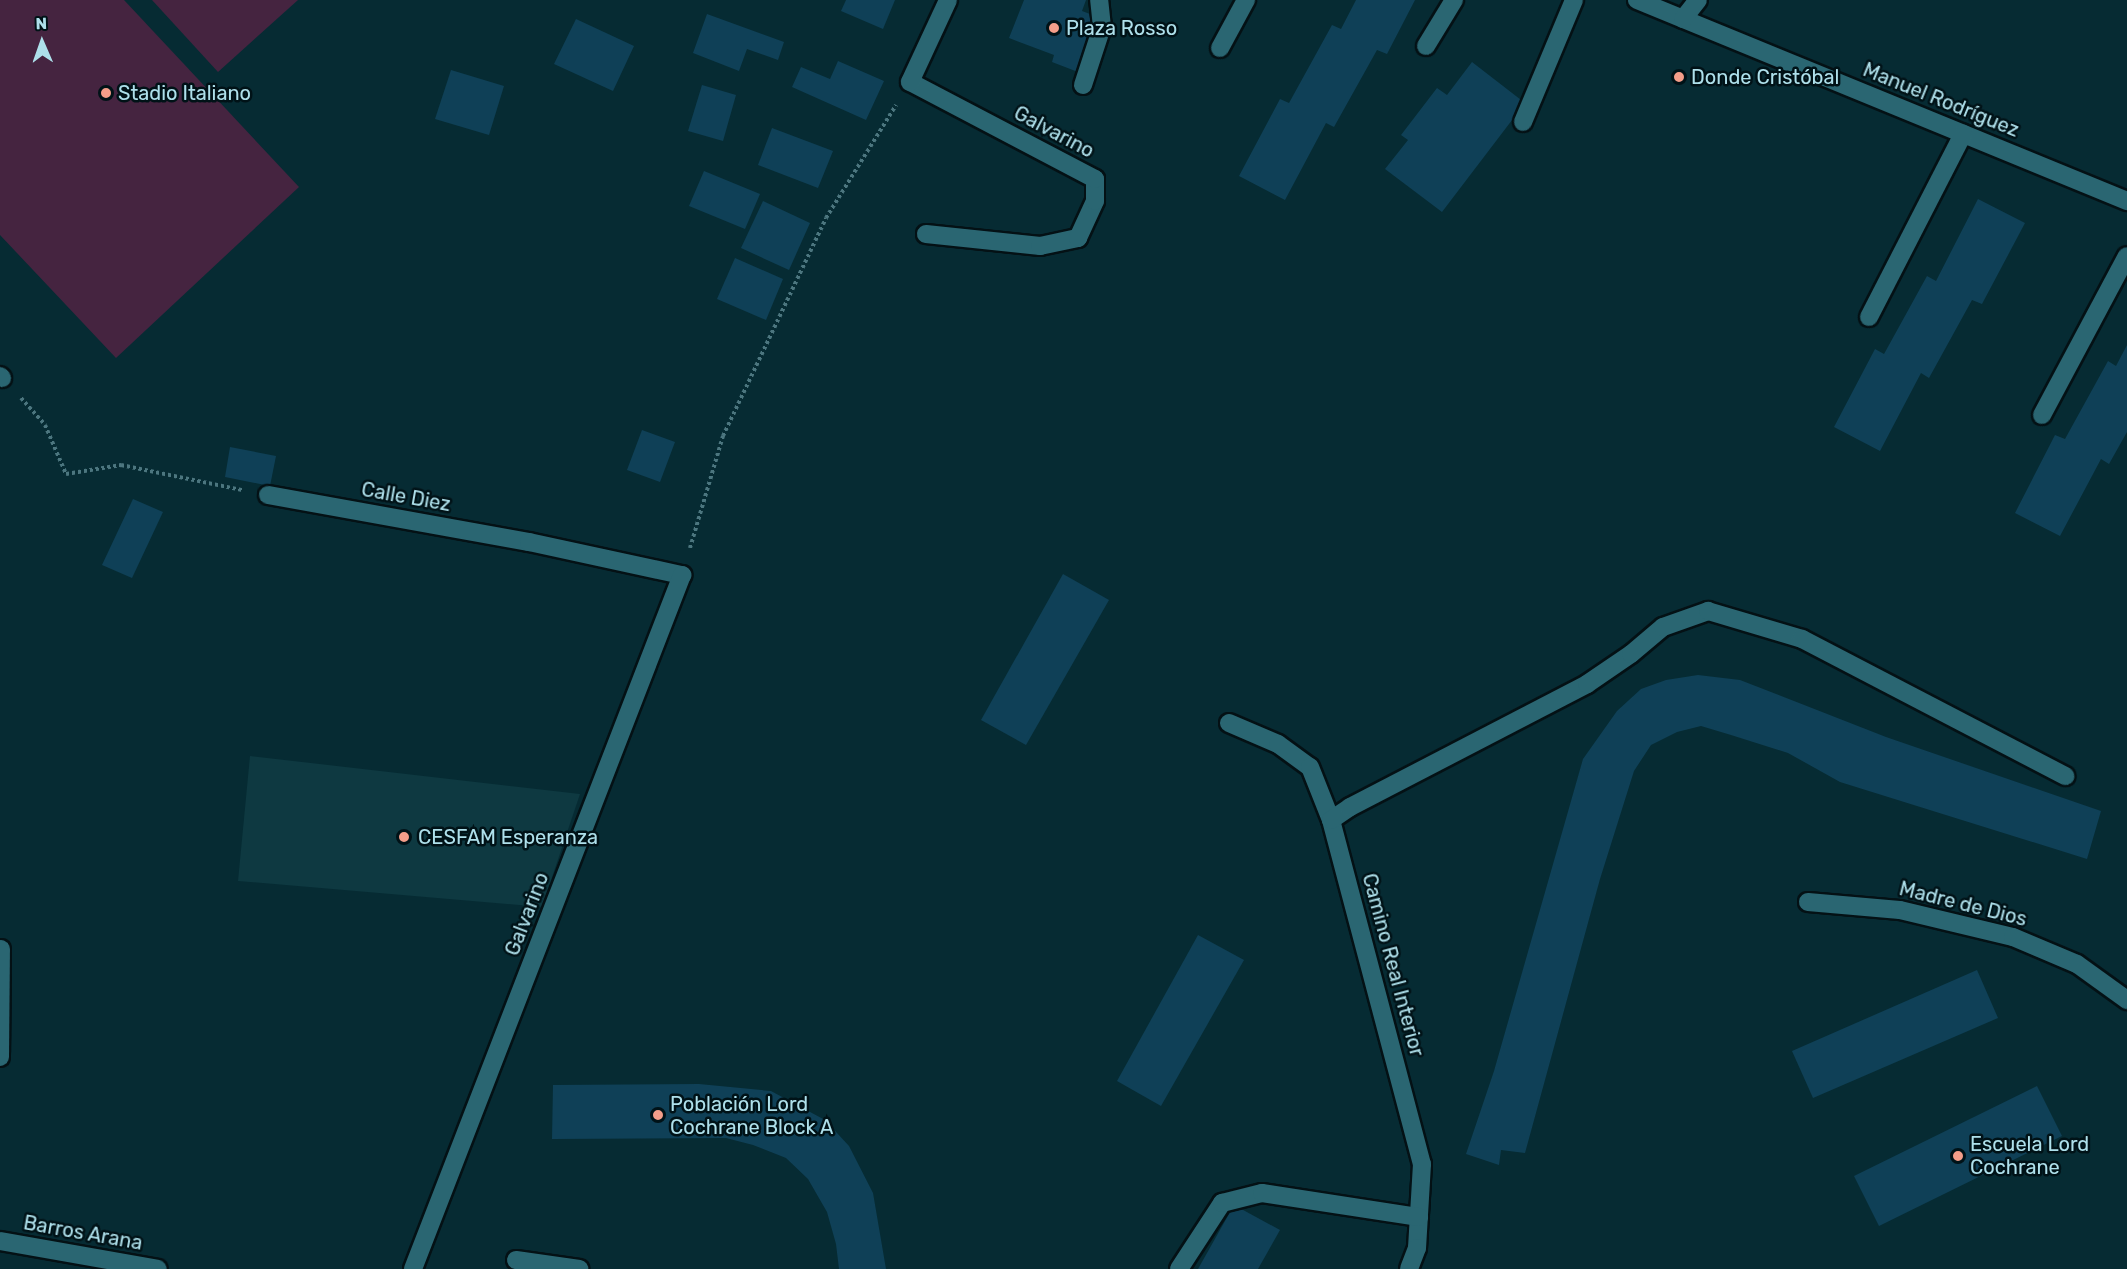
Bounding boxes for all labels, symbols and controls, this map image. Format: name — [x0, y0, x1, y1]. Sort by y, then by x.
north arrow — [12, 12, 72, 72]
text: N — [35, 14, 47, 33]
place label: Plaza Rosso — [1066, 16, 1177, 40]
marker: Plaza Rosso — [1047, 21, 1061, 35]
street label: Manuel Rodríguez — [1859, 58, 2023, 142]
place label: Donde Cristóbal — [1691, 65, 1839, 89]
marker: Donde Cristóbal — [1672, 70, 1686, 84]
place label: Stadio Italiano — [118, 81, 251, 105]
marker: Stadio Italiano — [99, 86, 113, 100]
street label: Galvarino — [1010, 101, 1098, 163]
street label: Calle Diez — [360, 477, 452, 517]
place label: CESFAM Esperanza — [418, 825, 598, 849]
marker: CESFAM Esperanza — [395, 828, 413, 846]
street label: Galvarino — [500, 869, 554, 959]
street label: Camino Real Interior — [1357, 871, 1429, 1059]
street label: Madre de Dios — [1897, 877, 2029, 931]
place label: Población Lord Cochrane Block A — [670, 1092, 834, 1139]
marker: Población Lord Cochrane Block A — [651, 1108, 665, 1122]
place label: Escuela Lord Cochrane — [1970, 1132, 2089, 1179]
marker: Escuela Lord Cochrane — [1951, 1149, 1965, 1163]
street label: Barros Arana — [21, 1211, 145, 1255]

